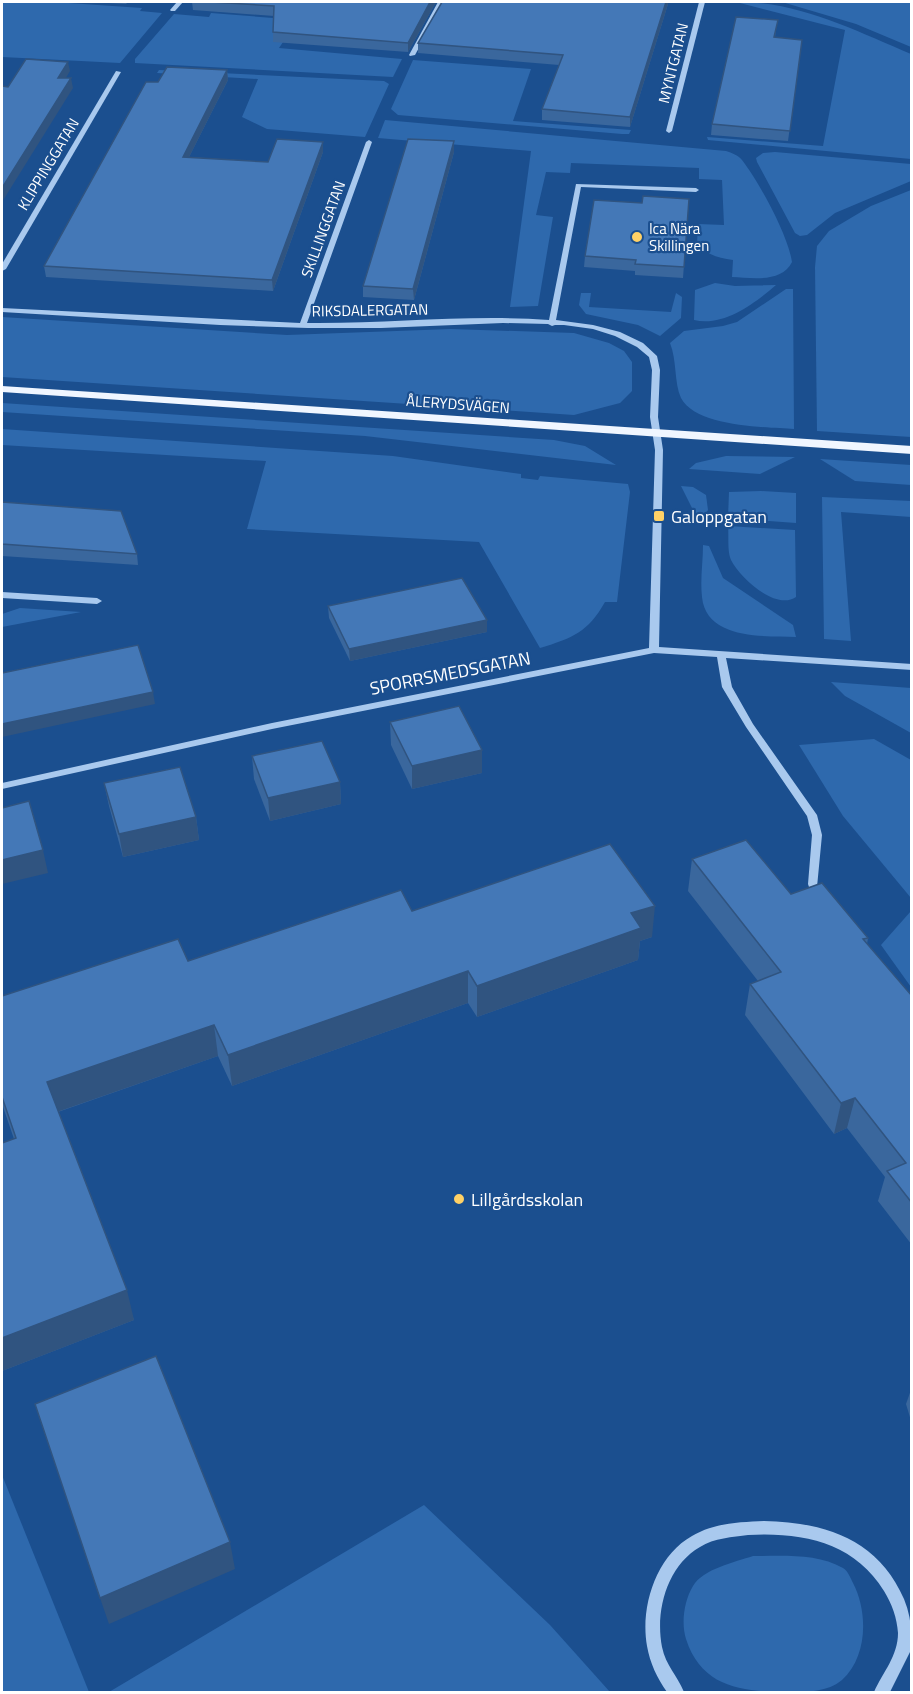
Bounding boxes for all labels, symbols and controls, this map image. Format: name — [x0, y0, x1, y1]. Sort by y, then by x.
street label: MYNTGATAN — [652, 20, 694, 106]
street label: KLIPPINGGATAN — [11, 113, 85, 215]
street label: SKILLINGGATAN — [295, 177, 351, 281]
place label: Ica Nära Skillingen — [649, 217, 709, 257]
marker: Ica Nära Skillingen — [630, 230, 644, 244]
street label: RIKSDALERGATAN — [312, 297, 428, 323]
street label: ÅLERYDSVÄGEN — [405, 389, 511, 419]
place label: Galoppgatan — [671, 503, 767, 530]
marker: Galoppgatan — [652, 509, 666, 523]
street label: SPORRSMEDSGATAN — [367, 644, 533, 702]
place label: Lillgårdsskolan — [471, 1186, 583, 1213]
marker: Lillgårdsskolan — [452, 1192, 466, 1206]

